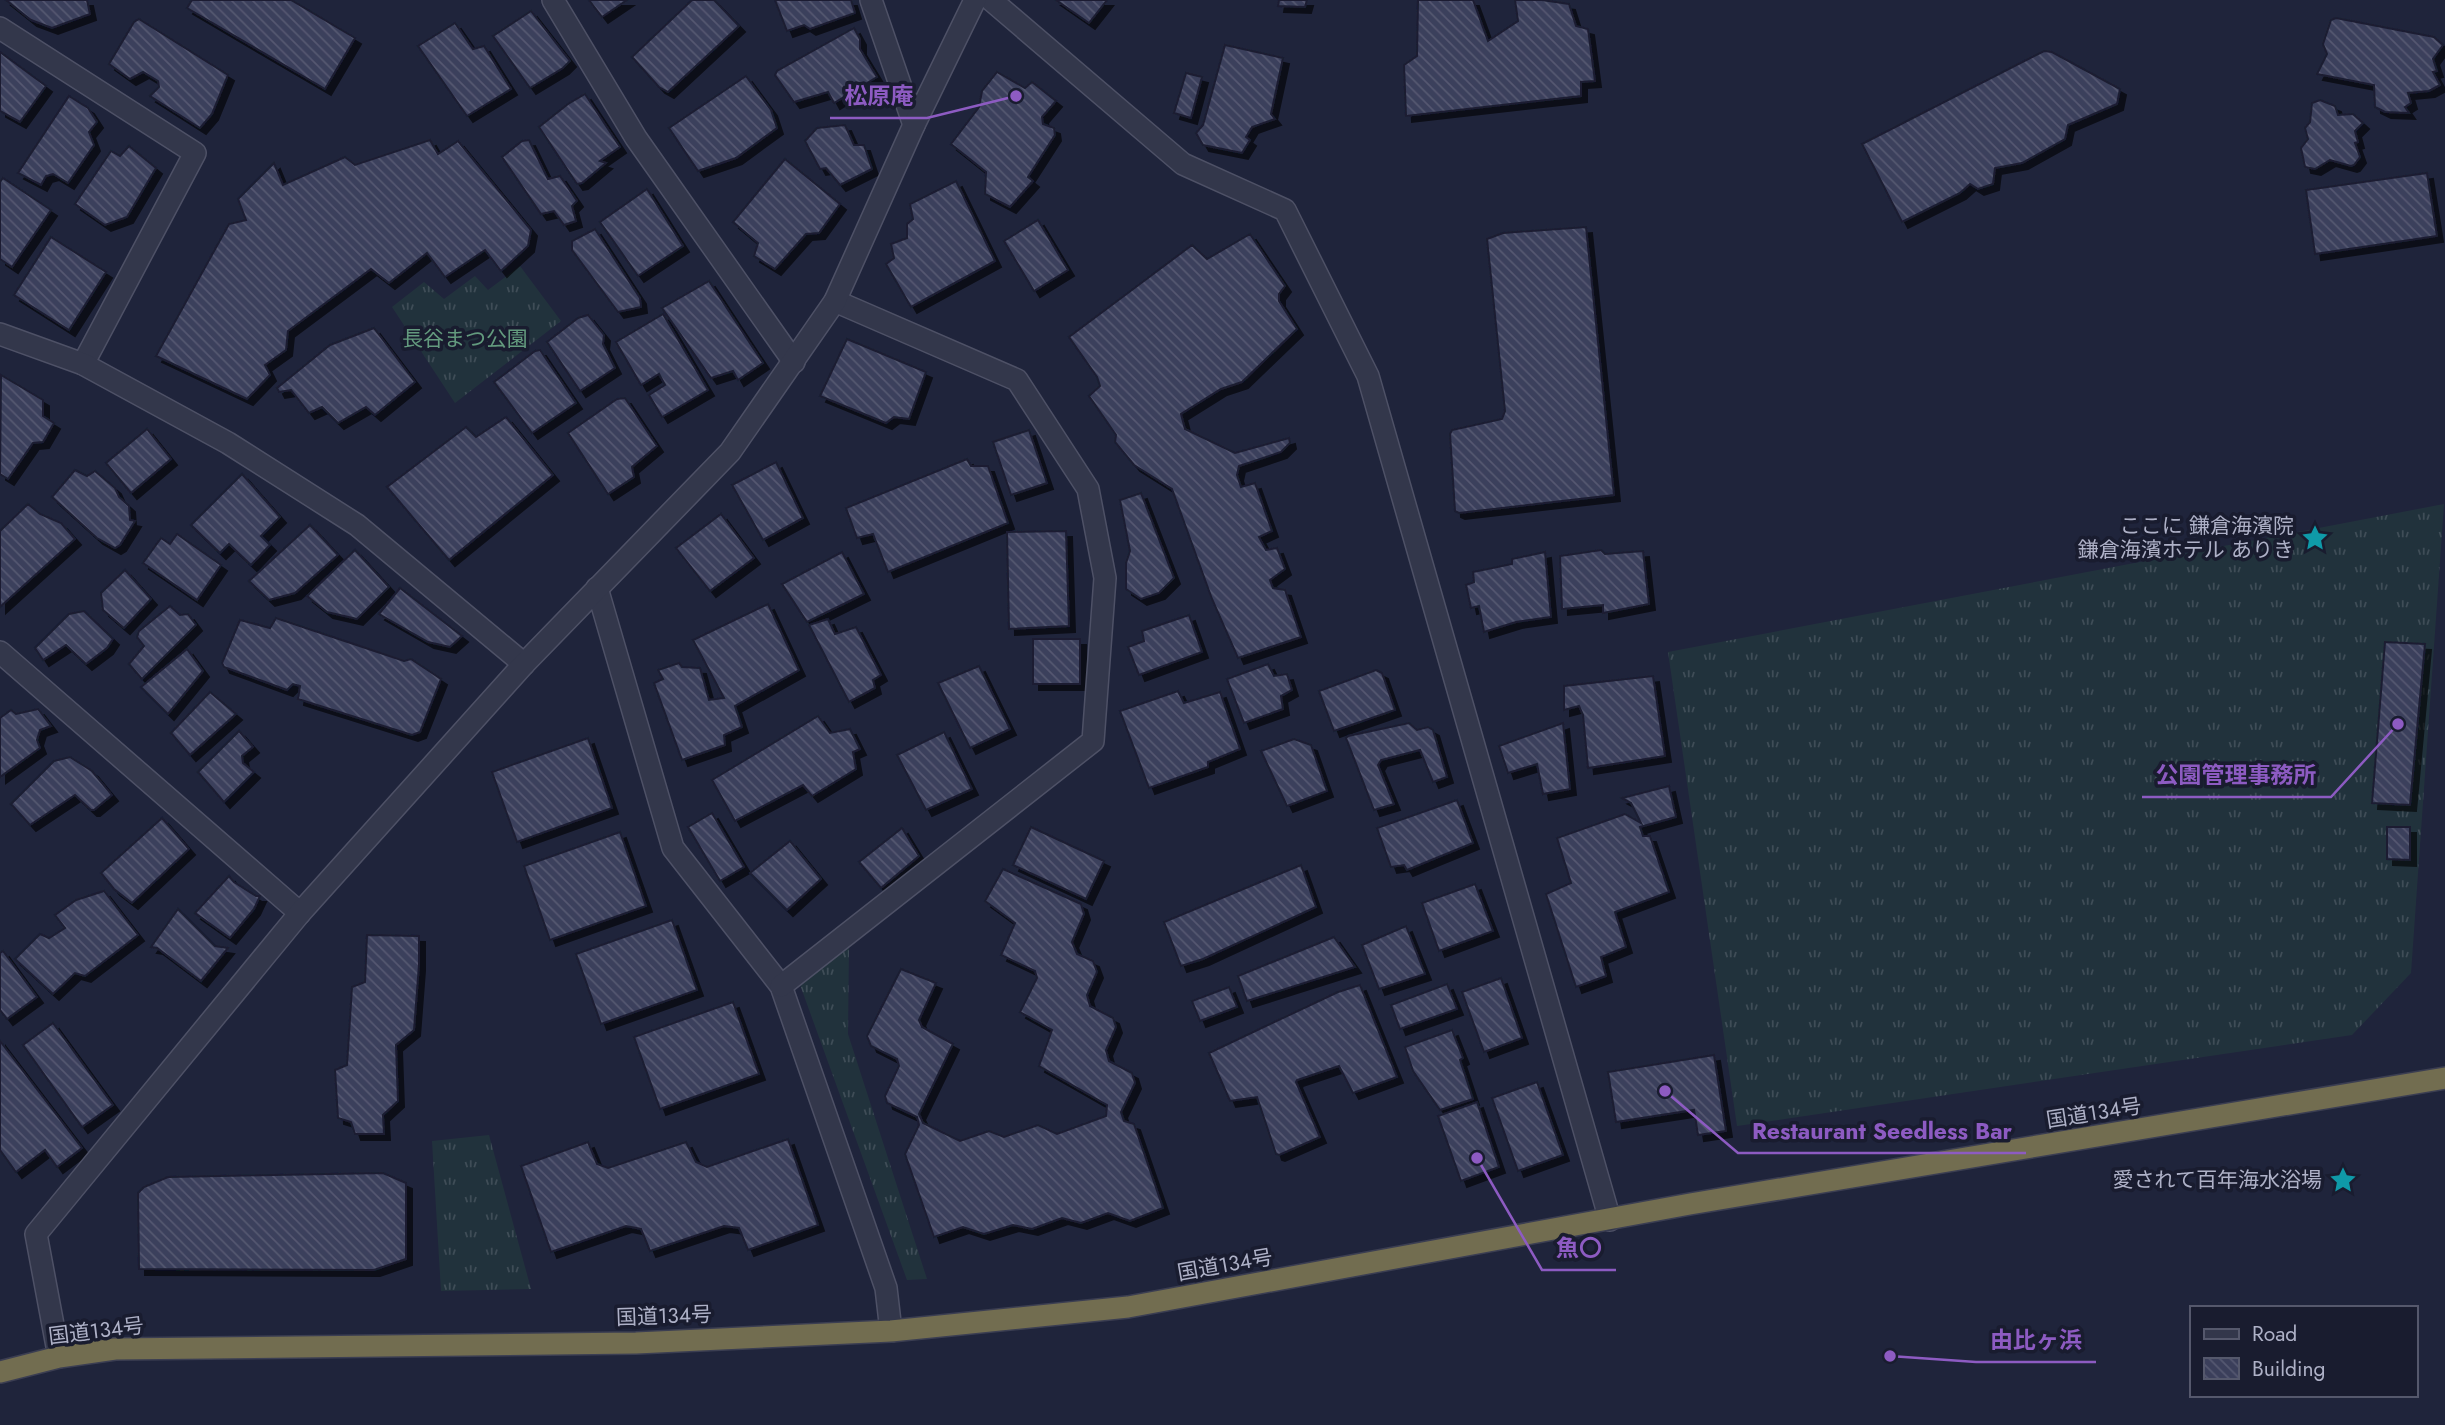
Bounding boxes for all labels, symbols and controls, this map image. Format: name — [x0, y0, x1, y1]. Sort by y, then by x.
callout: 松原庵 — [830, 74, 927, 118]
text: 松原庵 — [845, 79, 914, 113]
park label: 長谷まつ公園 — [402, 324, 528, 354]
place label: ここに 鎌倉海濱院 鎌倉海濱ホテル ありき — [2078, 511, 2294, 565]
place icon: ここに 鎌倉海濱院 鎌倉海濱ホテル ありき — [2300, 523, 2330, 553]
callout: 公園管理事務所 — [2142, 753, 2331, 797]
text: 公園管理事務所 — [2156, 758, 2317, 792]
street label: 国道134号 — [2044, 1091, 2144, 1135]
callout: Restaurant Seedless Bar — [1738, 1109, 2026, 1153]
text: Restaurant Seedless Bar — [1752, 1114, 2013, 1148]
place label: 愛されて百年海水浴場 — [2113, 1165, 2322, 1195]
place icon: 愛されて百年海水浴場 — [2328, 1165, 2358, 1195]
callout: 魚〇 — [1542, 1226, 1616, 1270]
text: 魚〇 — [1556, 1231, 1602, 1265]
street label: 国道134号 — [1175, 1242, 1275, 1288]
street label: 国道134号 — [615, 1299, 713, 1333]
legend — [2190, 1306, 2417, 1397]
street label: 国道134号 — [46, 1310, 146, 1352]
callout: 由比ヶ浜 — [1976, 1318, 2096, 1362]
text: Road — [2252, 1319, 2297, 1349]
text: 由比ヶ浜 — [1990, 1323, 2082, 1357]
text: Building — [2252, 1354, 2325, 1384]

